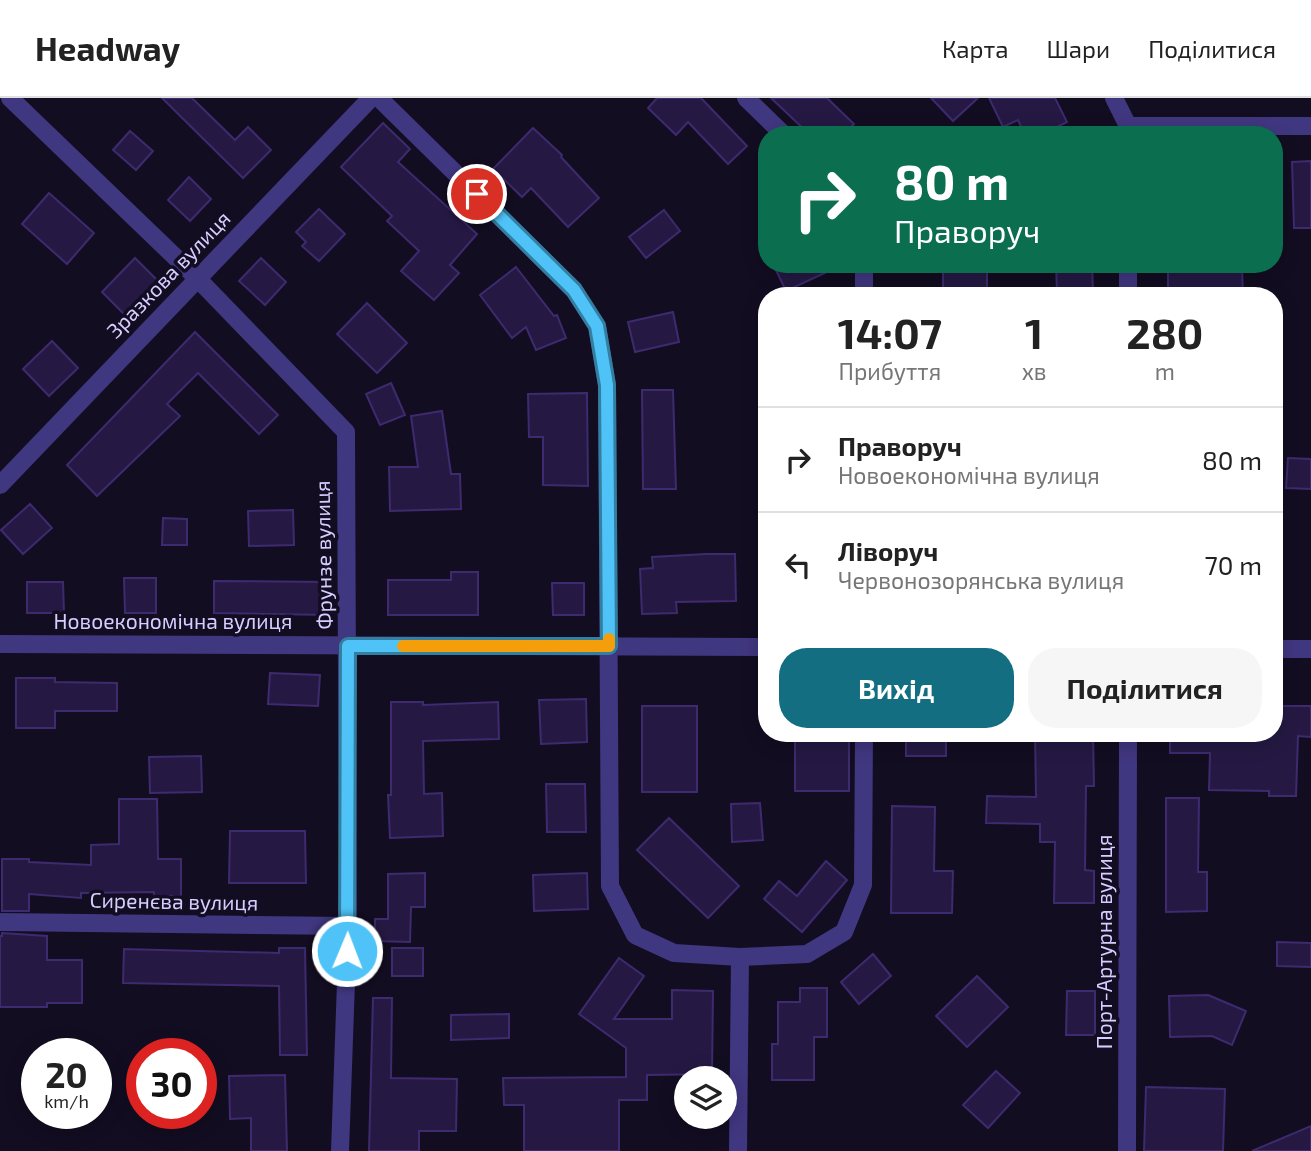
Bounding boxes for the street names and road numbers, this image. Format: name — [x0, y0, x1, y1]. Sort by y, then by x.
street label: Зразкова вулиця — [101, 205, 236, 343]
street label: Фрунзе вулиця — [309, 480, 337, 630]
street label: Новоекономічна вулиця — [54, 608, 292, 634]
street label: Порт-Артурна вулиця — [1091, 835, 1117, 1049]
street label: Сиренєва вулиця — [89, 887, 259, 915]

